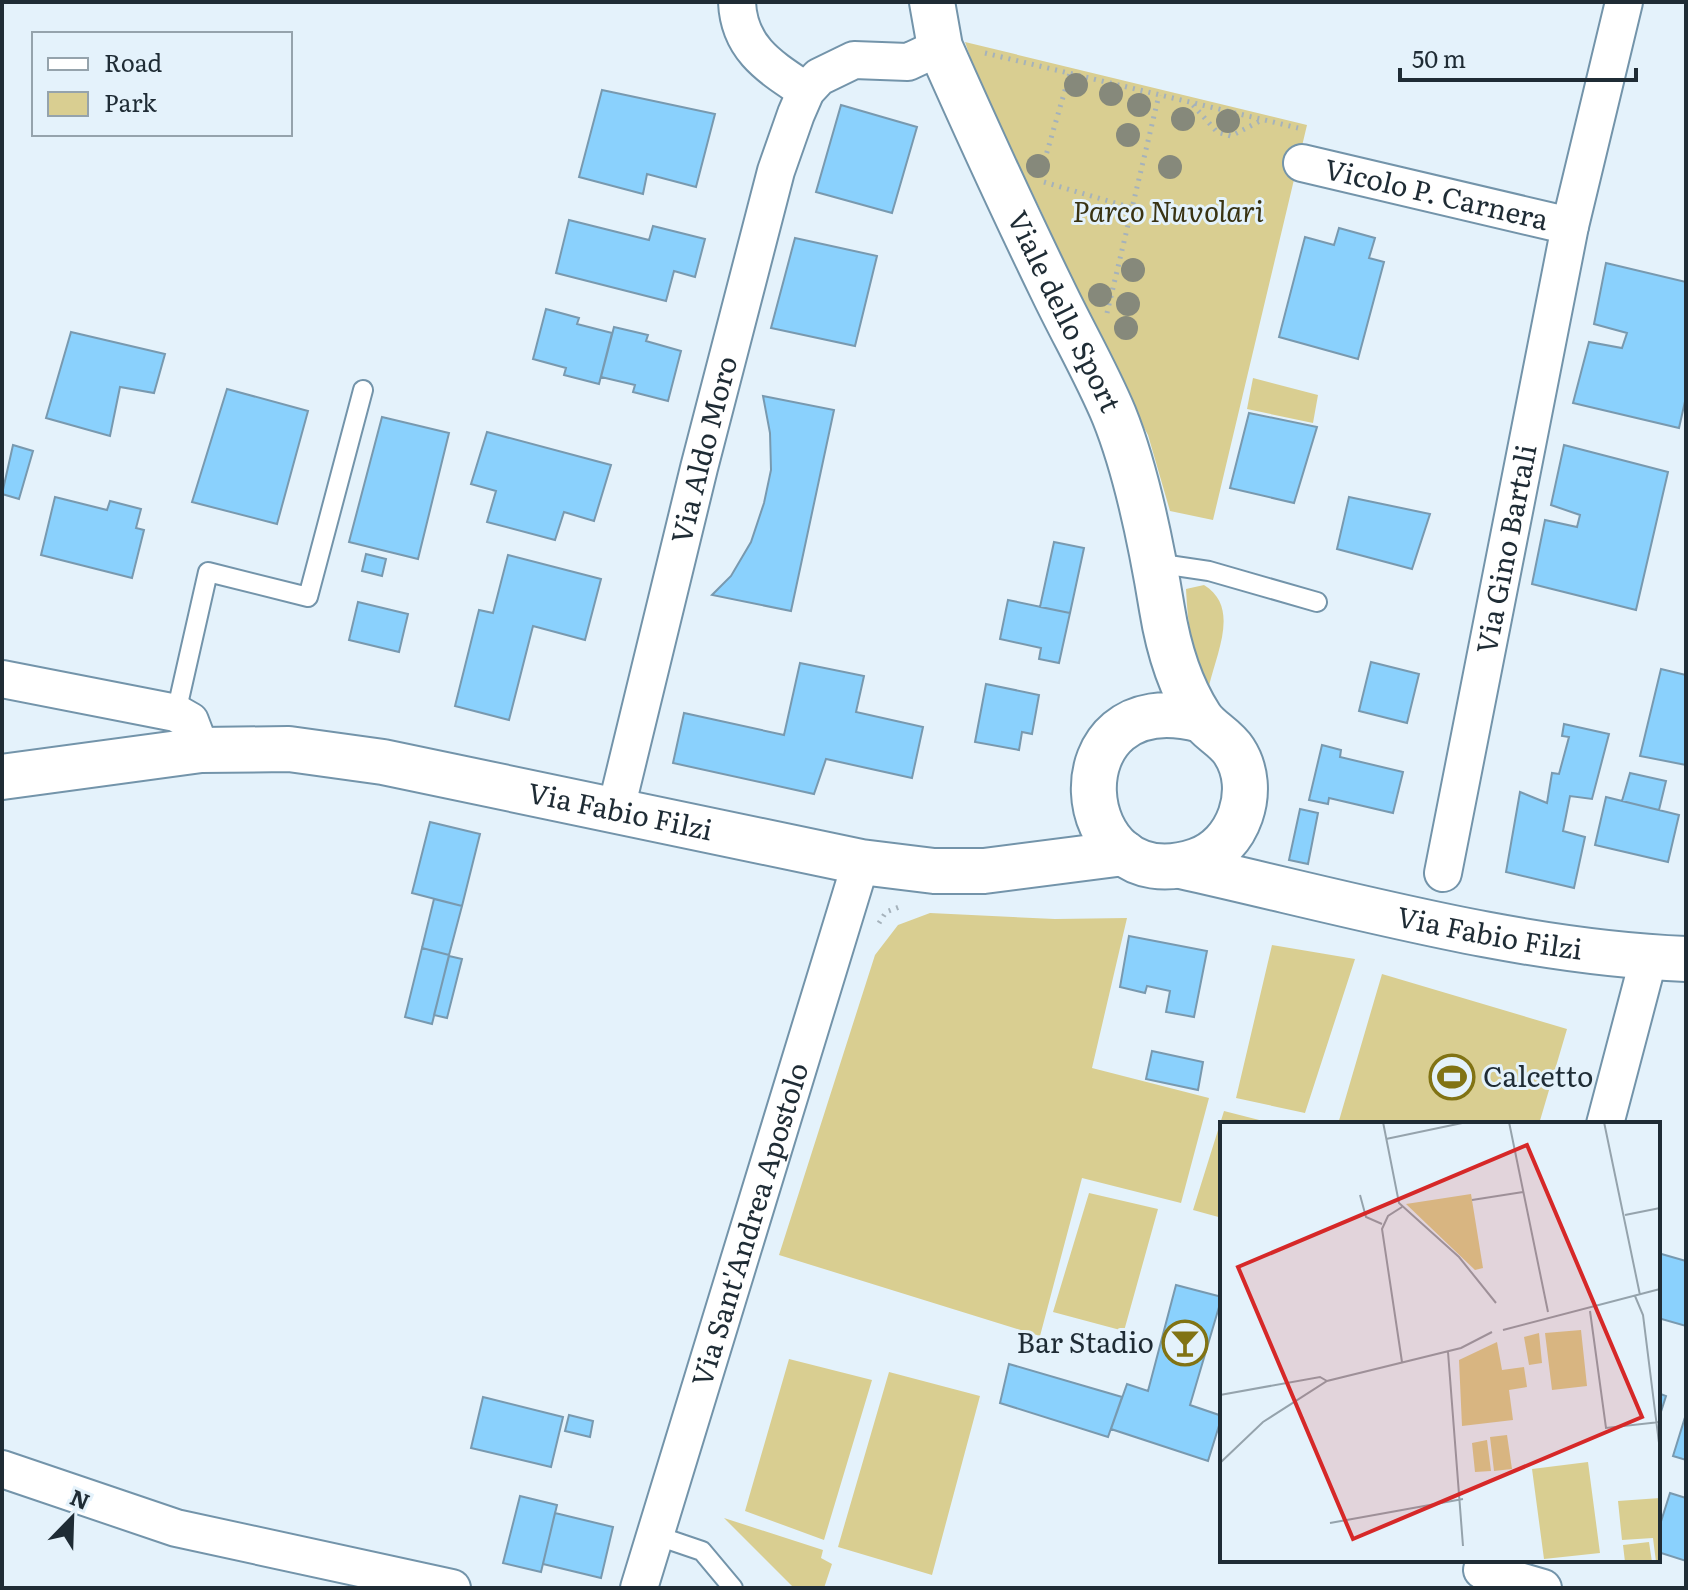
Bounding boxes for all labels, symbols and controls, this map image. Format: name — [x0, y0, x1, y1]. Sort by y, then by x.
legend — [32, 32, 292, 136]
scale bar — [1400, 32, 1636, 82]
text: 50 m — [1412, 40, 1466, 75]
text: Road — [104, 44, 163, 79]
text: Park — [104, 84, 157, 119]
street label: Vicolo P. Carnera — [1321, 146, 1553, 239]
park label: Parco Nuvolari — [1072, 189, 1264, 231]
street label: Viale dello Sport — [998, 203, 1134, 419]
street label: Via Aldo Moro — [658, 351, 746, 547]
street label: Via Gino Bartali — [1464, 440, 1546, 657]
street label: Via Fabio Filzi — [524, 770, 717, 849]
street label: Via Fabio Filzi — [1393, 894, 1585, 969]
sports icon: Calcetto — [1428, 1053, 1476, 1101]
place label: Calcetto — [1483, 1054, 1593, 1096]
street label: Via Sant'Andrea Apostolo — [679, 1057, 818, 1391]
inset map — [1220, 1122, 1660, 1562]
bar icon: Bar Stadio — [1161, 1319, 1209, 1367]
place label: Bar Stadio — [1017, 1320, 1154, 1362]
north arrow — [32, 1478, 112, 1558]
text: N — [65, 1479, 95, 1517]

